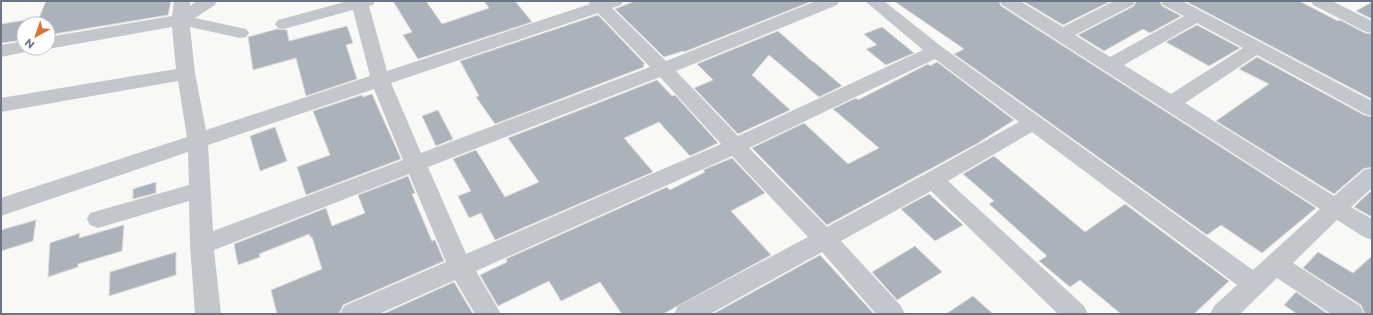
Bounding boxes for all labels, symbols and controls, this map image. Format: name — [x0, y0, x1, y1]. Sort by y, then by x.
north arrow — [16, 16, 56, 56]
text: N — [22, 35, 37, 52]

